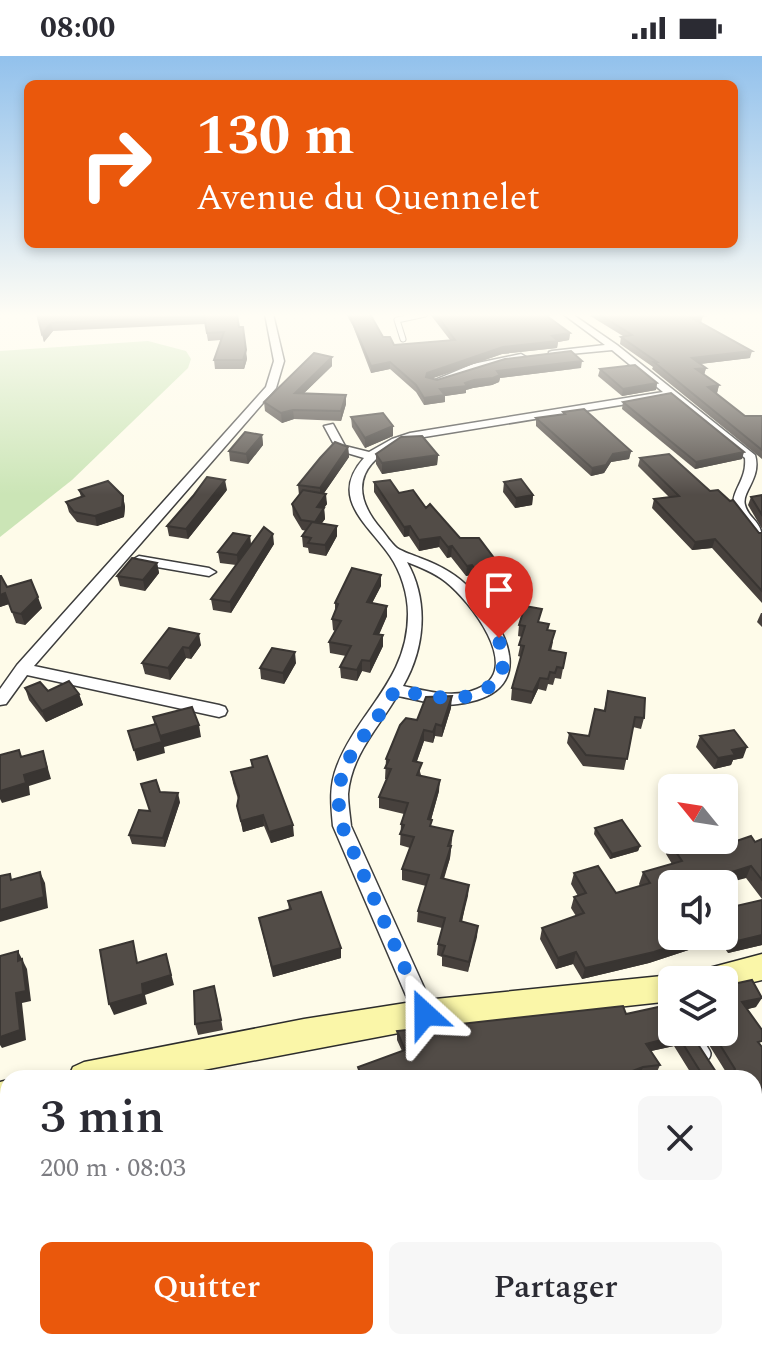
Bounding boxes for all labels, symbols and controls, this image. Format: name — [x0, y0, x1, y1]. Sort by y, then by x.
text: 08:00 — [40, 5, 115, 51]
text: 130 m — [196, 94, 355, 179]
icon: right — [64, 112, 168, 216]
text: Avenue du Quennelet — [196, 171, 540, 226]
pin — [465, 556, 533, 638]
icon: arrive — [477, 568, 521, 612]
north arrow — [658, 774, 738, 854]
map controls — [658, 774, 738, 1046]
button: sound — [658, 870, 738, 950]
button: layers — [658, 966, 738, 1046]
position arrow — [383, 972, 467, 1056]
text: 3 min — [40, 1081, 165, 1154]
button: close — [638, 1096, 722, 1180]
text: 200 m · 08:03 — [40, 1148, 186, 1188]
button: Quitter — [40, 1242, 373, 1334]
button: Partager — [389, 1242, 722, 1334]

